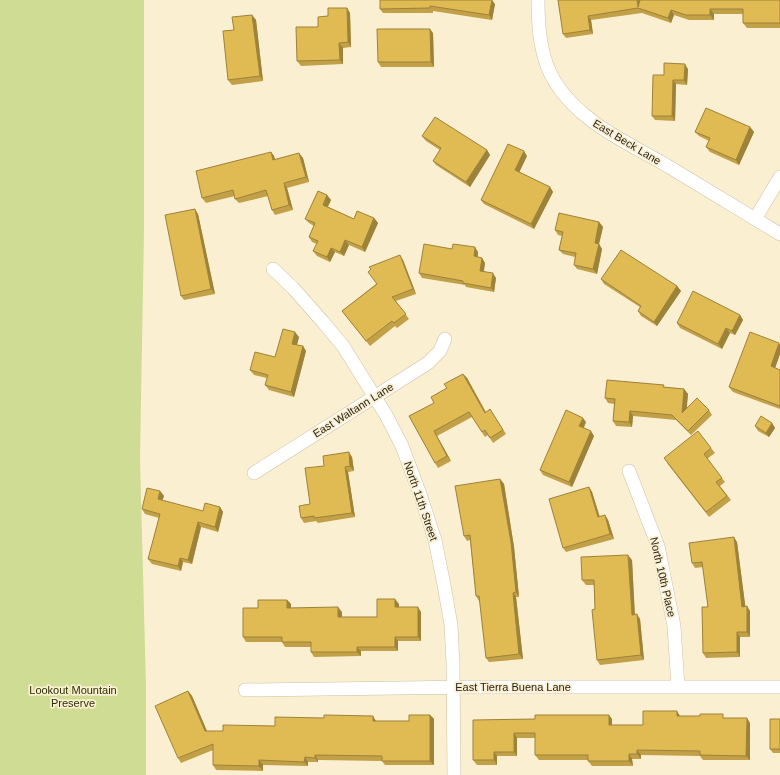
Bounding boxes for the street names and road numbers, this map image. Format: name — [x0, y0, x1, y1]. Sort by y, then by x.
street label: East Beck Lane — [591, 117, 663, 167]
street label: East Waltann Lane — [311, 380, 395, 440]
street label: North 11th Street — [402, 460, 440, 542]
street label: North 10th Place — [648, 536, 678, 618]
street label: East Tierra Buena Lane — [455, 681, 571, 693]

